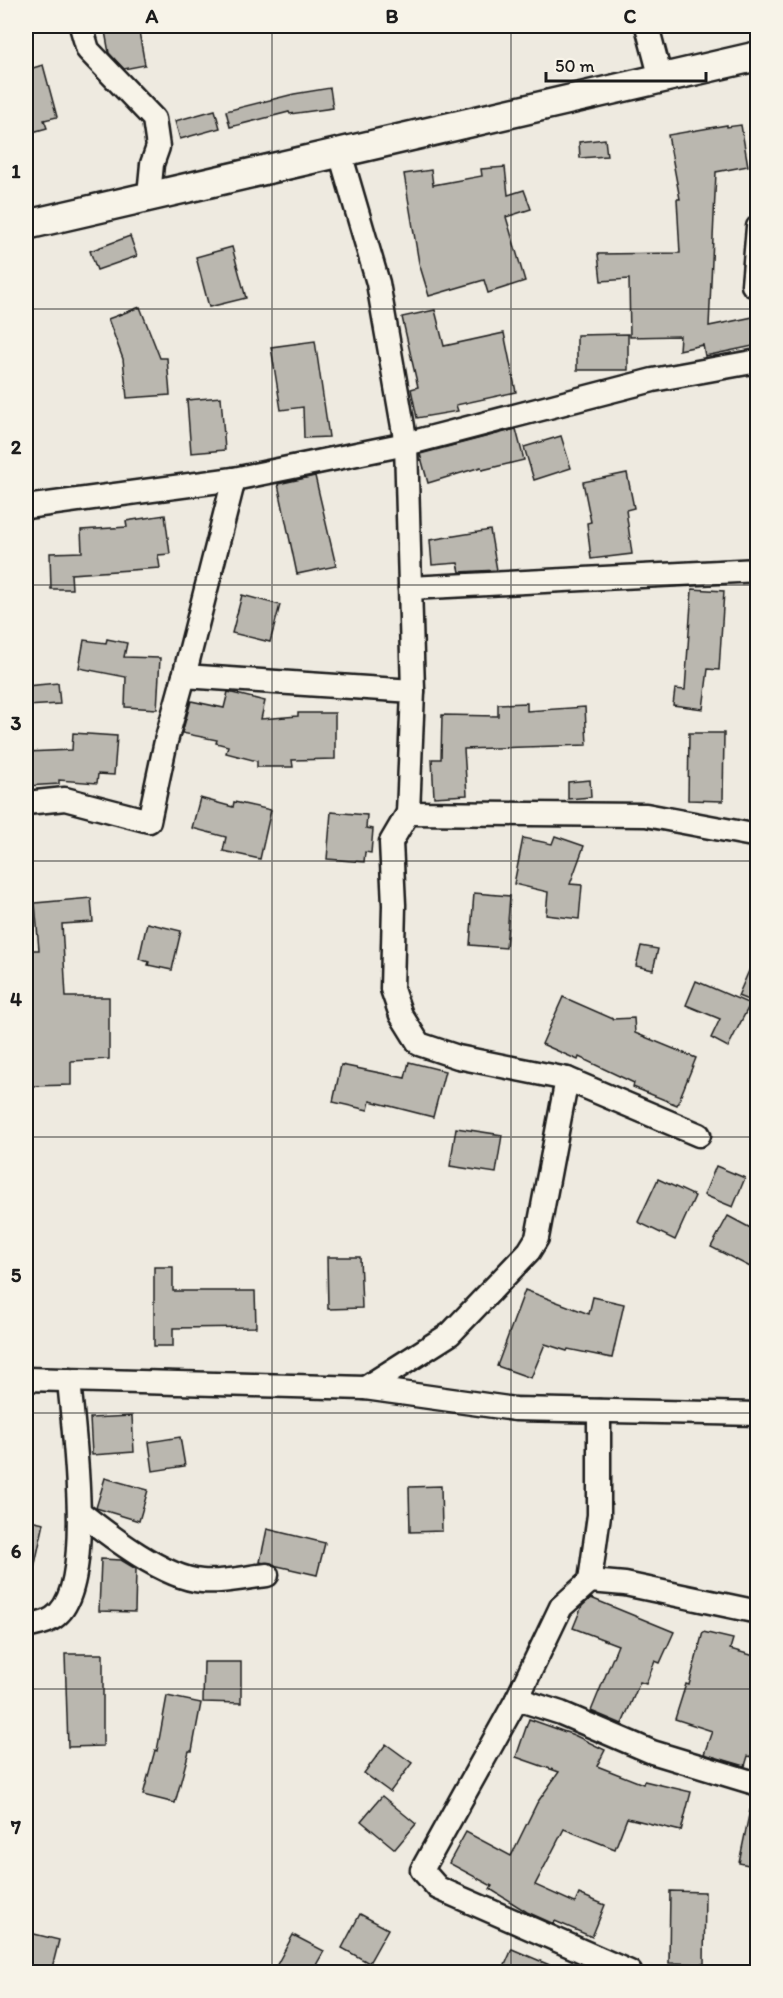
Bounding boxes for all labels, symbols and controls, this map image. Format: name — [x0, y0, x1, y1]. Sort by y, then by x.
text: A — [145, 4, 159, 28]
text: B — [386, 4, 399, 28]
text: C — [624, 4, 637, 28]
scale bar — [546, 45, 706, 83]
text: 50 m — [555, 55, 595, 77]
text: 1 — [11, 159, 21, 183]
text: 2 — [11, 435, 22, 459]
text: 3 — [11, 711, 22, 735]
text: 4 — [10, 987, 22, 1011]
text: 5 — [11, 1263, 22, 1287]
text: 6 — [11, 1539, 22, 1563]
text: 7 — [10, 1815, 21, 1839]

